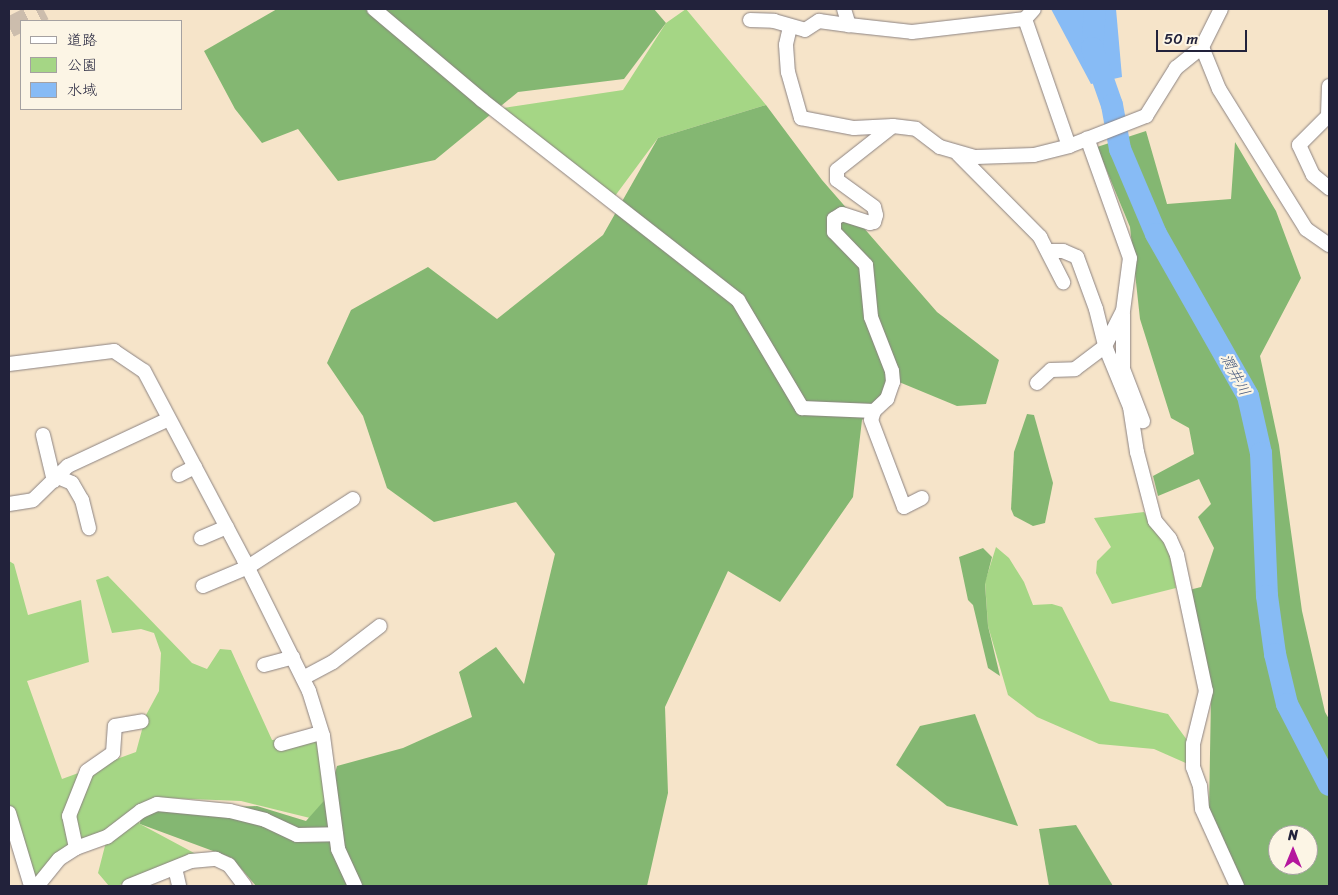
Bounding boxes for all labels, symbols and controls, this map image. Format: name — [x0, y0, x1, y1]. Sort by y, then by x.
legend — [20, 20, 182, 110]
scale bar — [1158, 20, 1249, 52]
text: 50 m — [1164, 26, 1198, 52]
text: 道路 — [67, 27, 97, 53]
text: 公園 — [67, 52, 97, 78]
text: 水域 — [67, 77, 97, 103]
water label: 潤井川 — [1216, 351, 1254, 399]
text: N — [1288, 823, 1298, 848]
north arrow — [1268, 825, 1318, 875]

